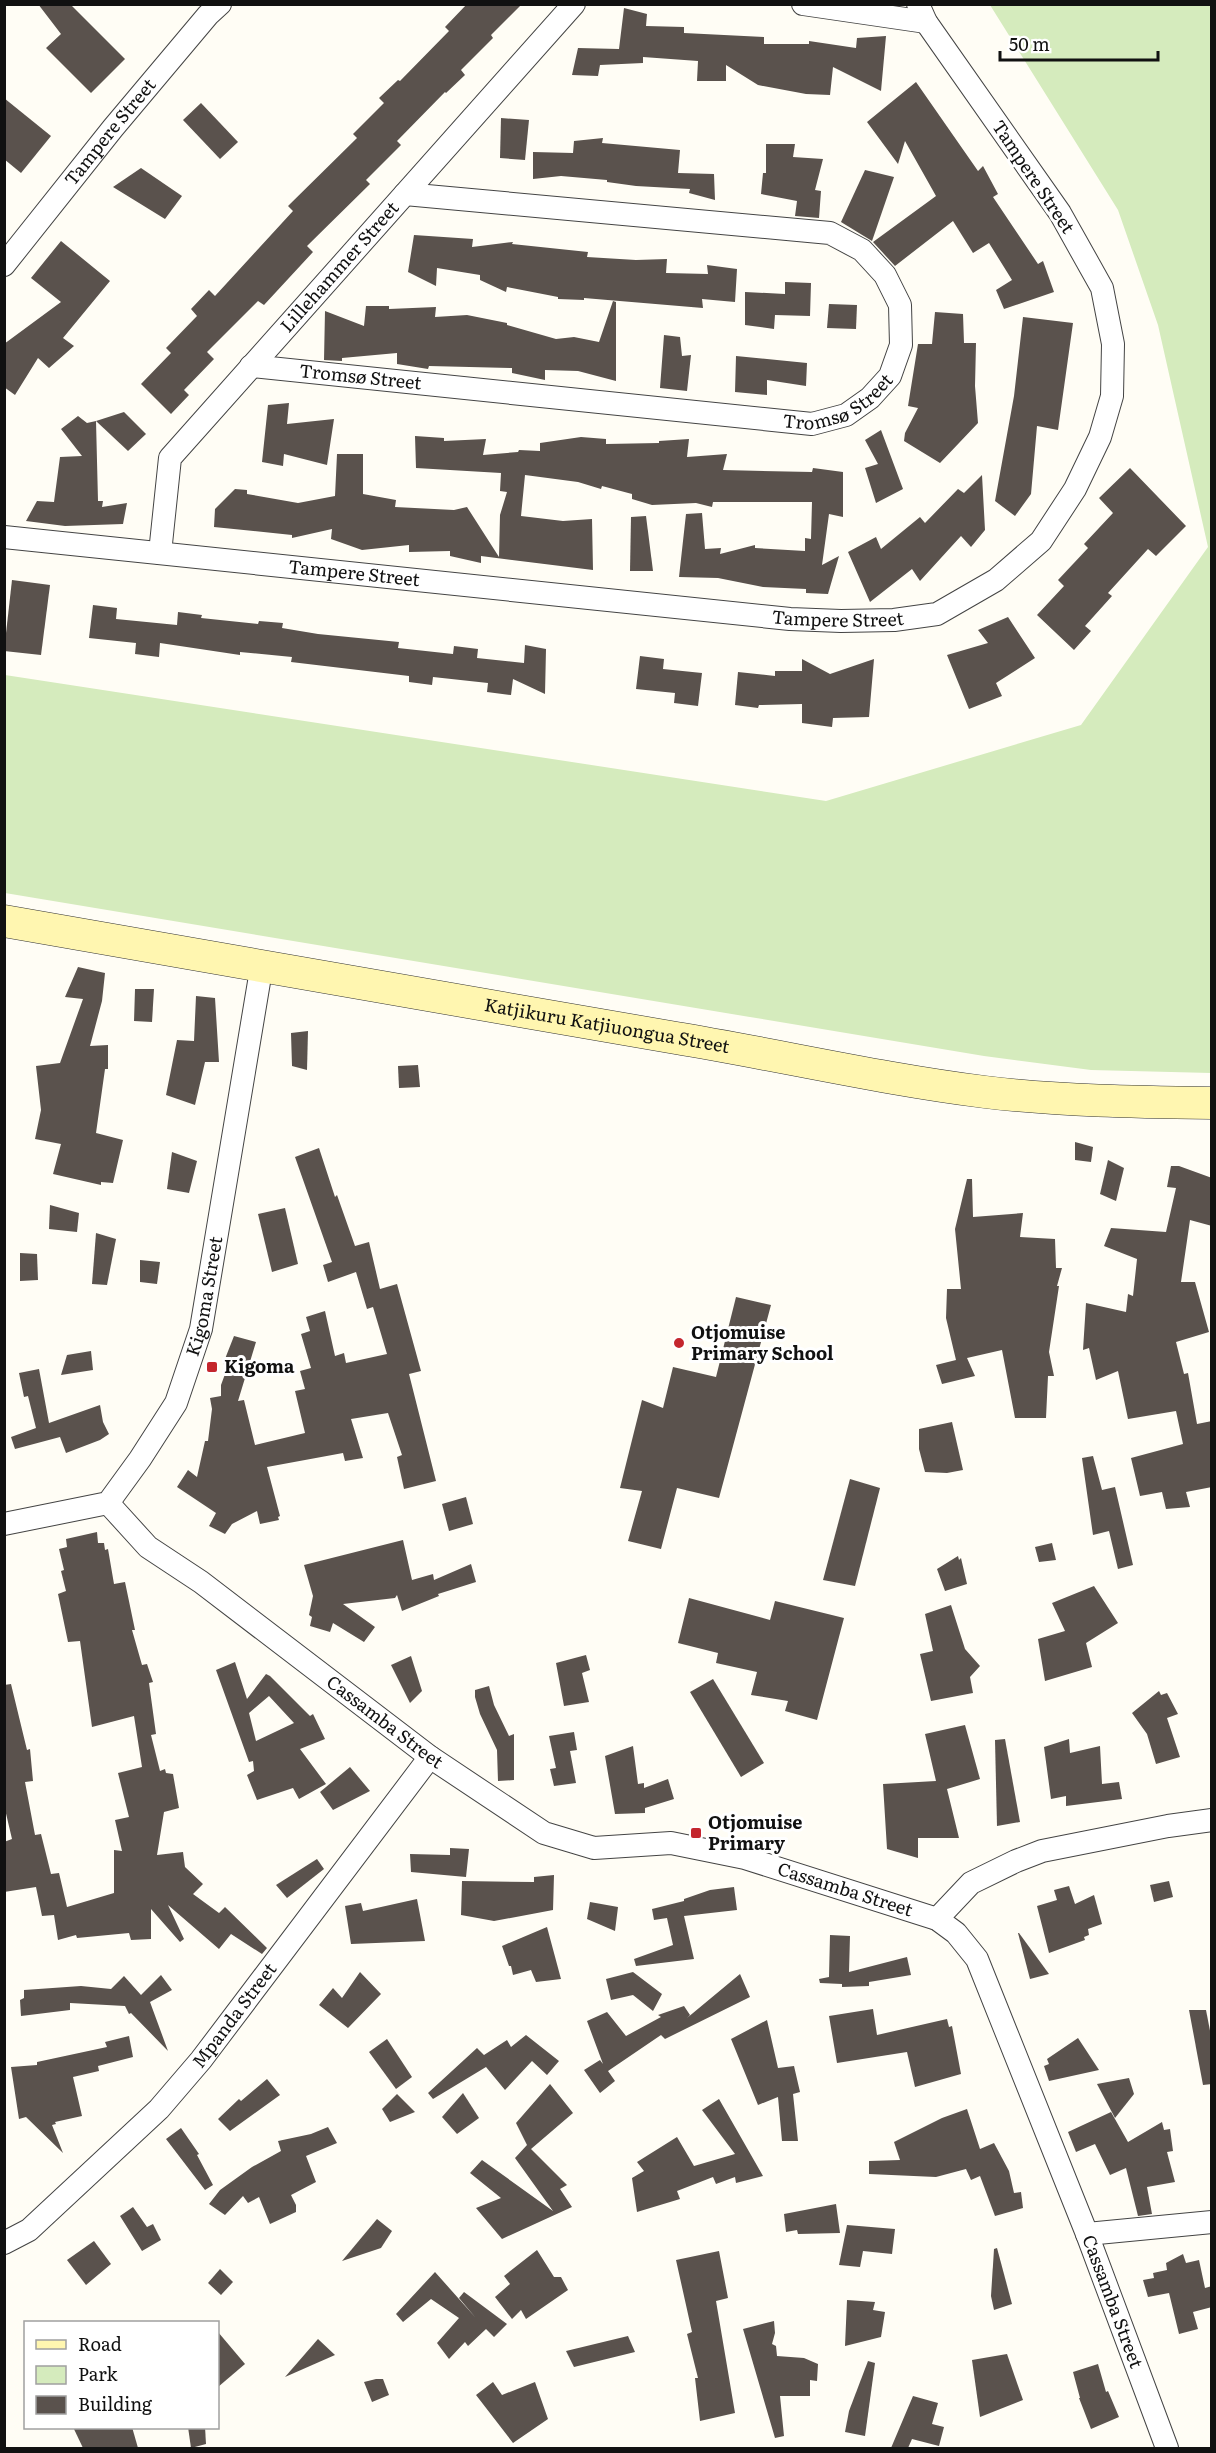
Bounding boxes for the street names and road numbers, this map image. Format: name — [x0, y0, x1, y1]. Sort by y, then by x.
street label: Tampere Street — [57, 71, 162, 191]
street label: Tampere Street — [986, 114, 1083, 239]
street label: Lillehammer Street — [273, 194, 405, 338]
street label: Tromsø Street — [298, 356, 424, 396]
street label: Tromsø Street — [782, 366, 899, 436]
street label: Tampere Street — [287, 552, 422, 592]
street label: Tampere Street — [771, 602, 906, 633]
street label: Katjikuru Katjiuongua Street — [482, 990, 733, 1059]
street label: Kigoma Street — [178, 1233, 228, 1360]
street label: Cassamba Street — [321, 1668, 450, 1775]
street label: Cassamba Street — [774, 1854, 917, 1923]
street label: Mpanda Street — [185, 1956, 283, 2073]
street label: Cassamba Street — [1076, 2231, 1151, 2372]

